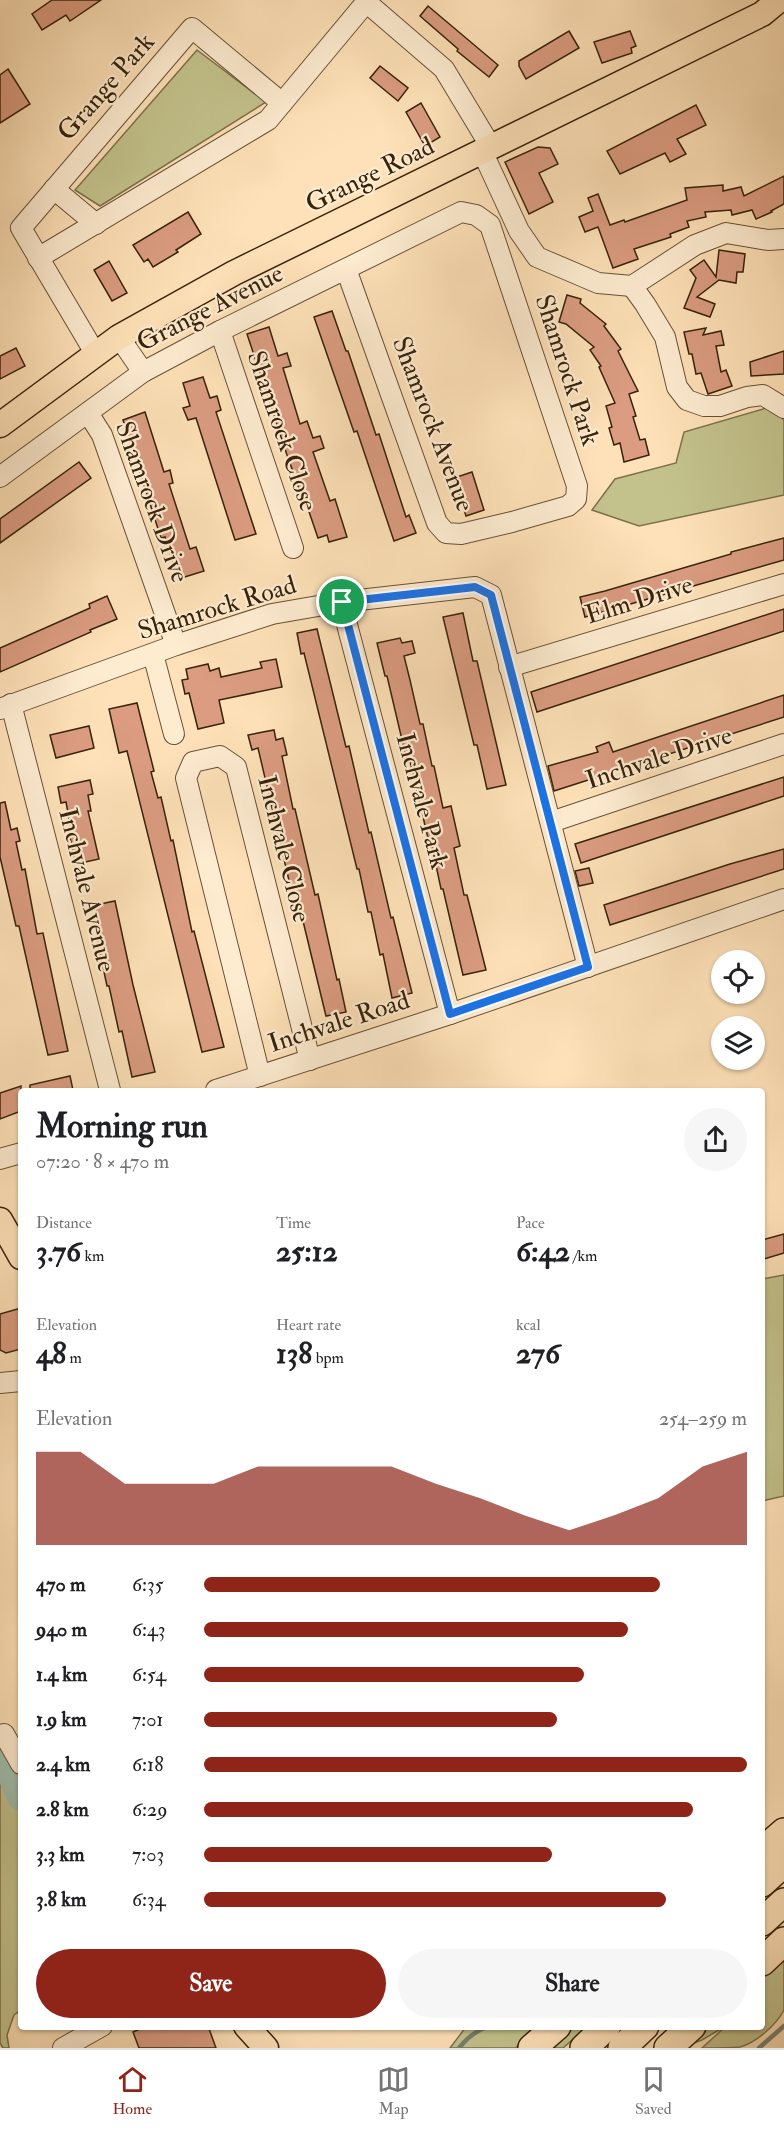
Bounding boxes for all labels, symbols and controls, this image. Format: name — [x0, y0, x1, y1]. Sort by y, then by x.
street label: Grange Park — [51, 26, 162, 147]
street label: Grange Road — [300, 130, 440, 220]
street label: Grange Avenue — [131, 257, 289, 359]
street label: Shamrock Park — [528, 290, 607, 450]
street label: Shamrock Avenue — [385, 332, 481, 516]
street label: Shamrock Close — [240, 347, 324, 515]
street label: Shamrock Drive — [108, 417, 196, 587]
street label: Elm Drive — [581, 568, 697, 631]
street label: Shamrock Road — [134, 569, 300, 647]
pin — [316, 576, 367, 627]
icon: arrive — [325, 585, 358, 618]
street label: Inchvale Drive — [582, 719, 736, 797]
street label: Inchvale Park — [388, 729, 456, 873]
street label: Inchvale Close — [250, 772, 318, 926]
street label: Inchvale Avenue — [51, 805, 123, 975]
map controls — [711, 950, 765, 1070]
button: locate — [711, 950, 765, 1004]
street label: Inchvale Road — [264, 984, 414, 1060]
button: layers — [711, 1016, 765, 1070]
text: Morning run — [36, 1106, 208, 1147]
button: share — [684, 1108, 747, 1171]
text: 07:20 · 8 × 470 m — [36, 1149, 169, 1174]
text: Distance — [36, 1213, 92, 1233]
text: Time — [276, 1213, 311, 1233]
text: Pace — [516, 1213, 545, 1233]
text: 3.76 — [36, 1233, 81, 1270]
text: 25:12 — [276, 1233, 338, 1270]
text: 6:42 — [516, 1233, 570, 1270]
text: km — [81, 1246, 104, 1266]
text: /km — [570, 1246, 597, 1266]
text: Elevation — [36, 1315, 97, 1335]
text: Heart rate — [276, 1315, 341, 1335]
text: kcal — [516, 1315, 541, 1335]
text: 48 — [36, 1335, 66, 1372]
text: 138 — [276, 1335, 312, 1372]
text: 276 — [516, 1335, 560, 1372]
text: m — [66, 1348, 82, 1368]
text: bpm — [312, 1348, 344, 1368]
text: Elevation — [36, 1406, 112, 1431]
text: 254–259 m — [659, 1406, 747, 1431]
text: 470 m — [36, 1572, 85, 1597]
text: 6:35 — [132, 1572, 164, 1597]
text: 940 m — [36, 1617, 87, 1642]
text: 6:43 — [132, 1617, 166, 1642]
text: 1.4 km — [36, 1662, 87, 1687]
text: 6:54 — [132, 1662, 166, 1687]
text: 1.9 km — [36, 1707, 87, 1732]
text: 7:01 — [132, 1707, 163, 1732]
text: 2.4 km — [36, 1752, 90, 1777]
text: 6:18 — [132, 1752, 164, 1777]
text: 2.8 km — [36, 1797, 89, 1822]
text: 6:29 — [132, 1797, 167, 1822]
text: 3.3 km — [36, 1842, 84, 1867]
text: 7:03 — [132, 1842, 164, 1867]
text: 3.8 km — [36, 1887, 86, 1912]
text: 6:34 — [132, 1887, 165, 1912]
button: Save — [36, 1949, 386, 2018]
button: Share — [398, 1949, 747, 2018]
tab: Home — [112, 2063, 152, 2119]
tab: Map — [377, 2063, 410, 2119]
tab: Saved — [635, 2063, 672, 2119]

